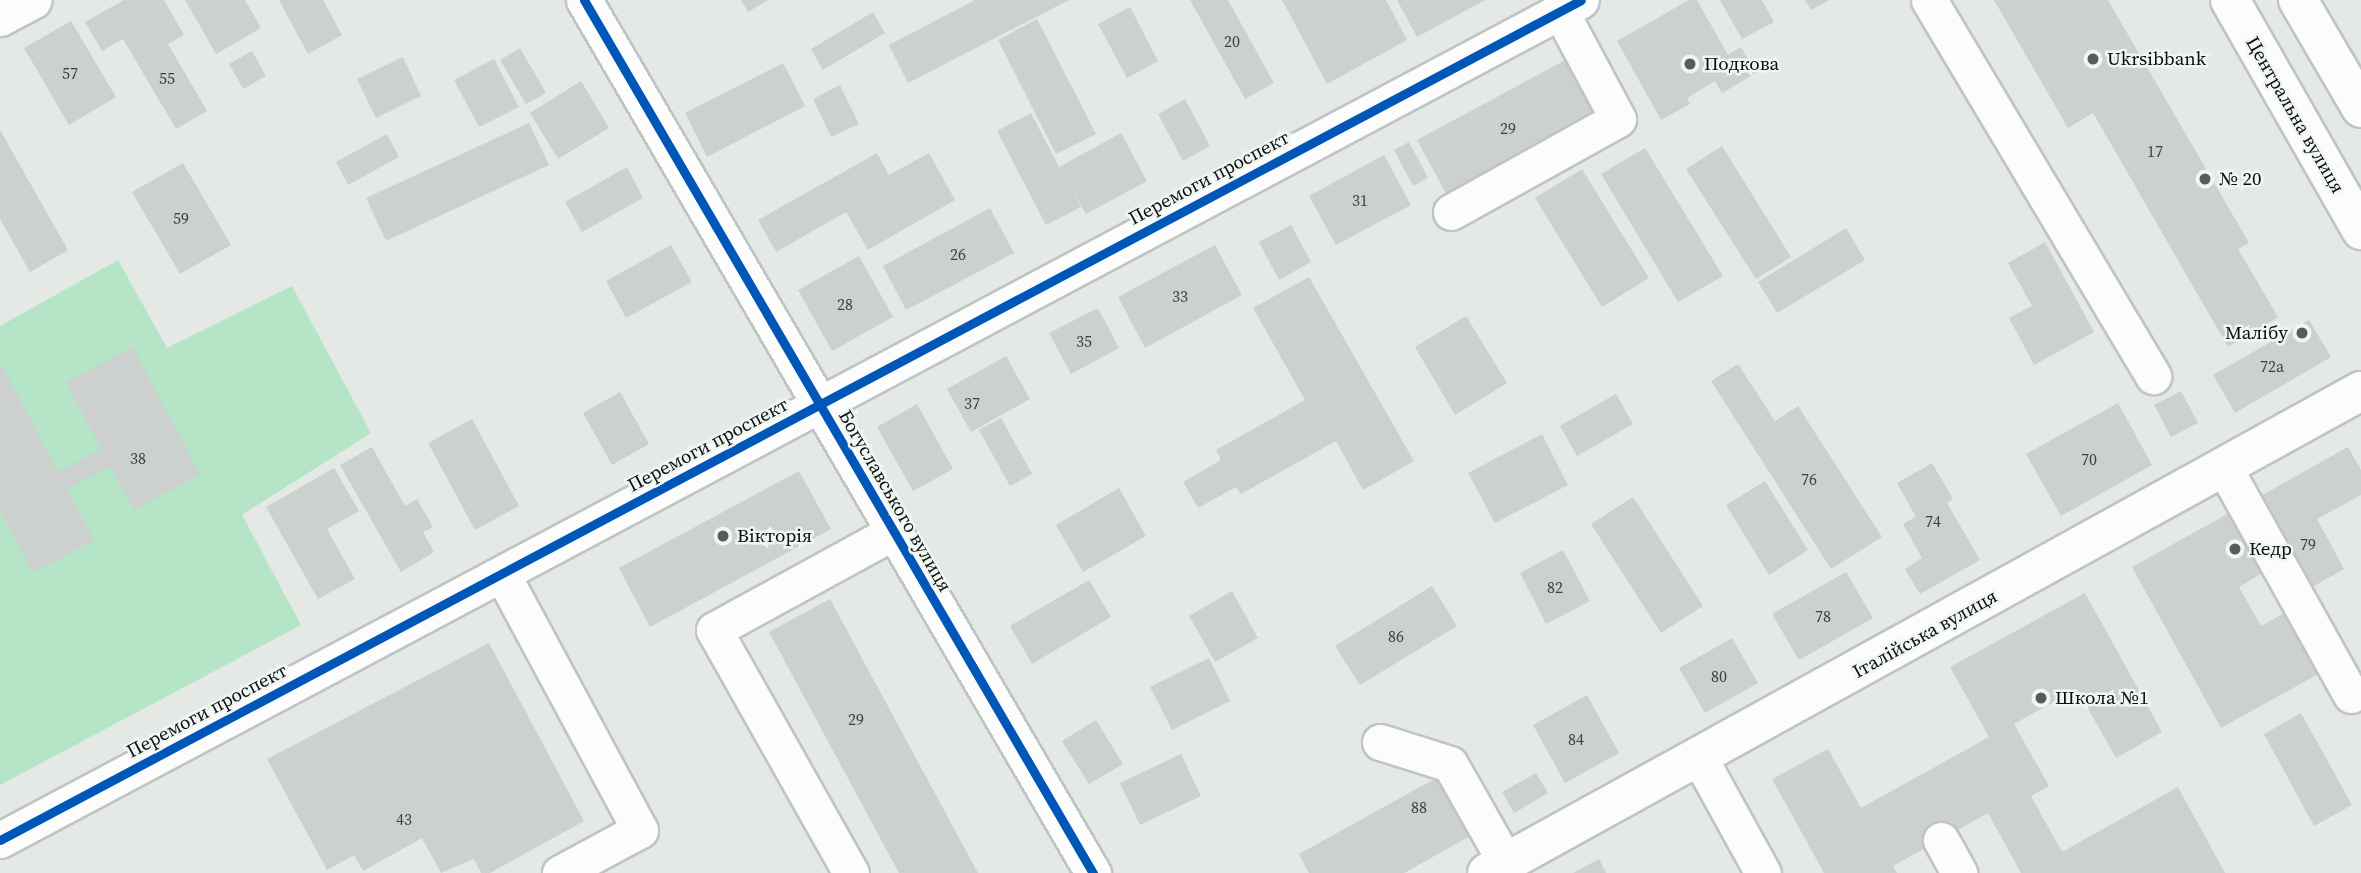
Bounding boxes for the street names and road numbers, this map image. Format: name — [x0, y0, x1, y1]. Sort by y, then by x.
street label: Центральна вулиця — [2241, 33, 2349, 197]
street label: Перемоги проспект — [1125, 126, 1293, 230]
street label: Перемоги проспект — [624, 393, 792, 497]
street label: Богуславського вулиця — [834, 406, 956, 596]
street label: Італійська вулиця — [1849, 585, 2001, 683]
street label: Перемоги проспект — [123, 659, 291, 763]

